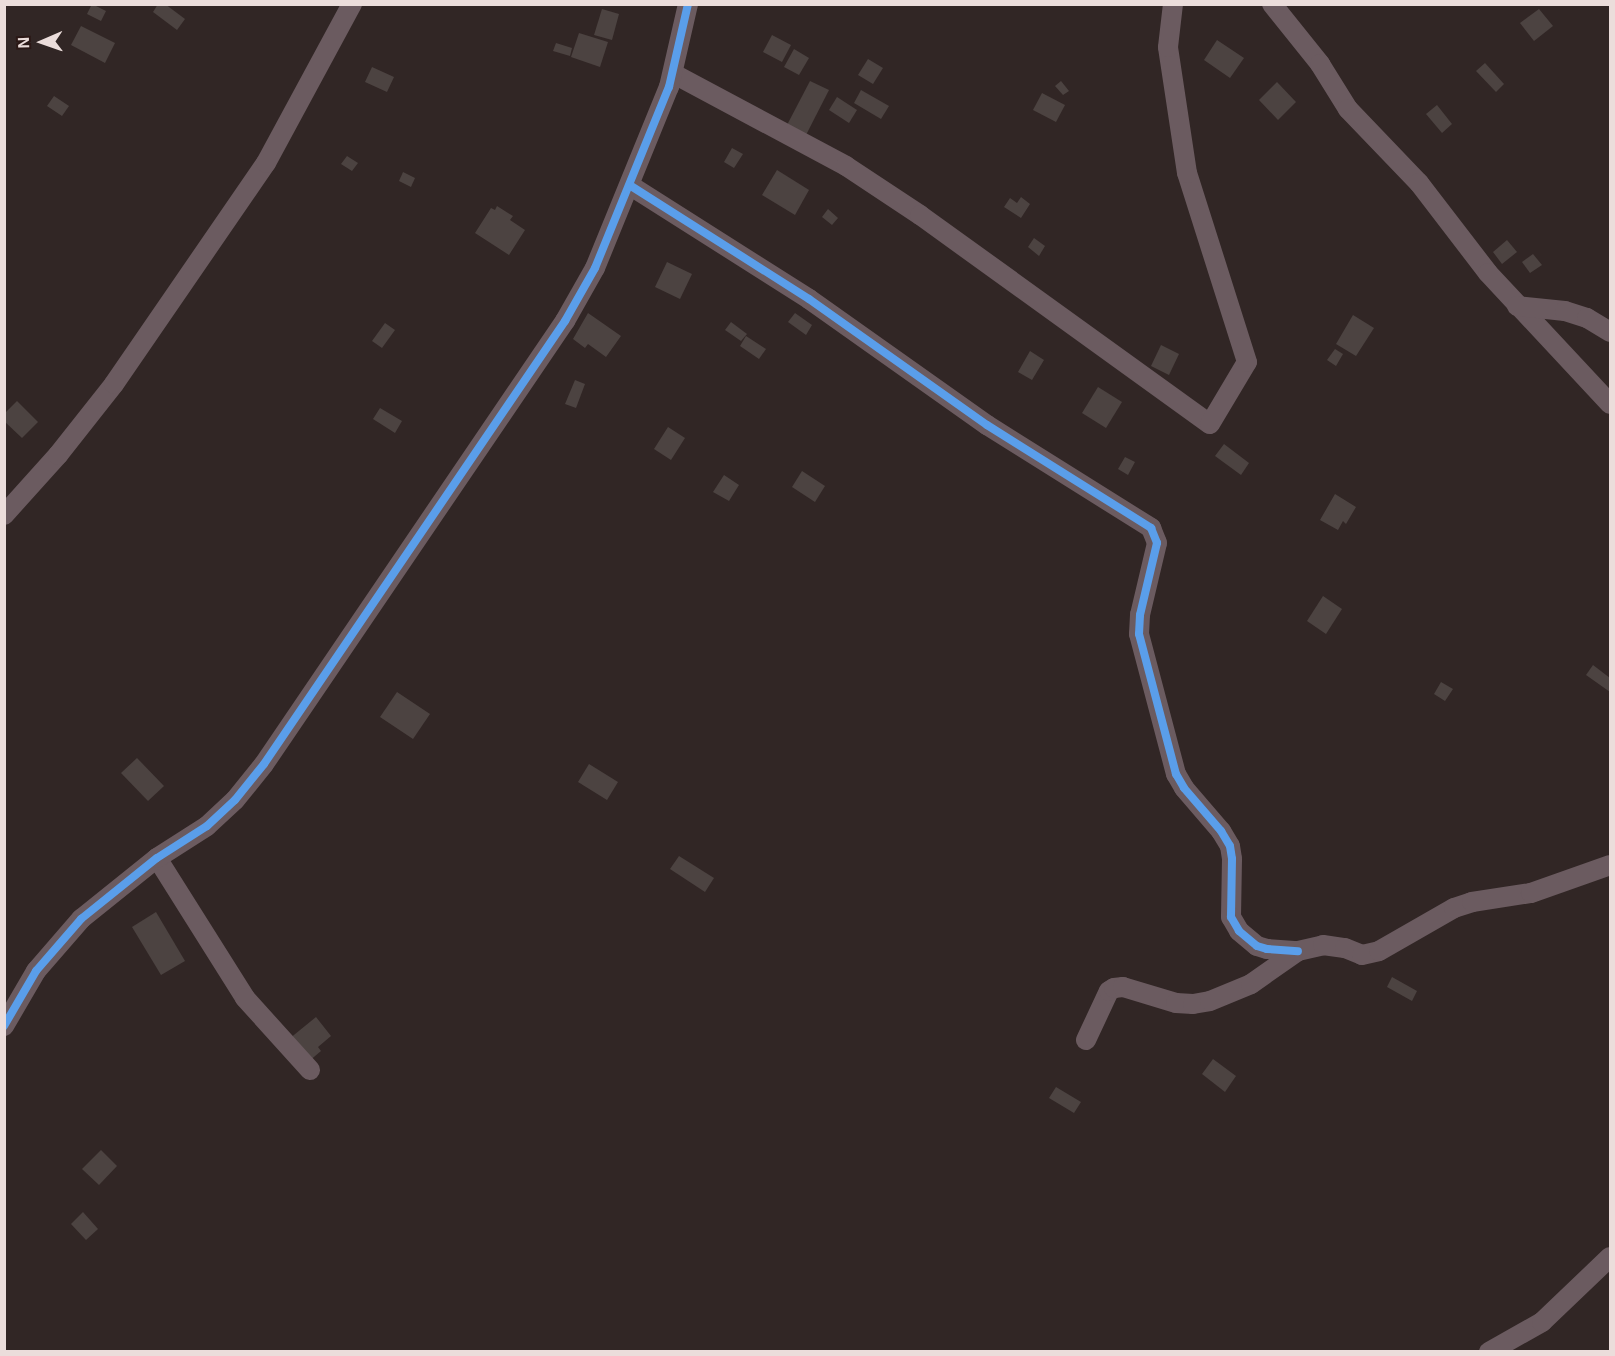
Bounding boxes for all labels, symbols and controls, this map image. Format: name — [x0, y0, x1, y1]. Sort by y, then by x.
north arrow — [12, 12, 72, 72]
text: N — [15, 37, 32, 49]

